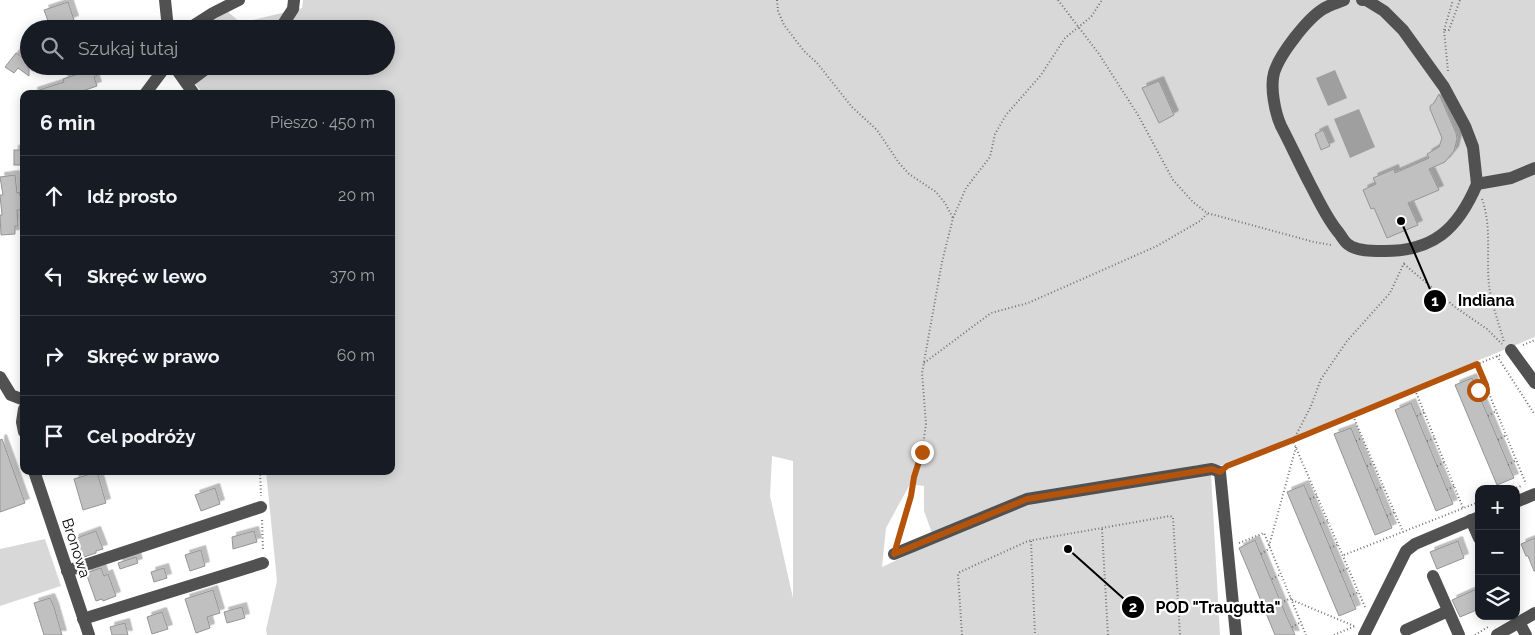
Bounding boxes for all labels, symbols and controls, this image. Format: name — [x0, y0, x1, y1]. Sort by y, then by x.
search box — [20, 20, 395, 75]
icon: search — [38, 34, 66, 62]
text: Szukaj tutaj — [78, 37, 178, 59]
text: 6 min — [40, 110, 95, 135]
text: Pieszo · 450 m — [270, 113, 375, 132]
icon: ahead — [40, 182, 68, 210]
text: Idź prosto — [87, 185, 177, 207]
text: 20 m — [338, 186, 375, 205]
icon: left — [40, 262, 68, 290]
text: Skręć w lewo — [87, 265, 207, 287]
text: 370 m — [329, 266, 375, 285]
callout: Indiana — [1423, 285, 1524, 316]
text: Indiana — [1458, 291, 1514, 310]
text: 1 — [1431, 292, 1439, 310]
icon: right — [40, 342, 68, 370]
text: Skręć w prawo — [87, 345, 220, 367]
text: 60 m — [337, 346, 375, 365]
route start — [1467, 379, 1490, 402]
icon: arrive — [40, 422, 68, 450]
text: Cel podróży — [87, 425, 196, 447]
route end — [911, 441, 934, 464]
map controls — [1475, 485, 1520, 620]
button: + — [1475, 485, 1520, 530]
street label: Bronowa — [58, 516, 94, 580]
button: − — [1475, 530, 1520, 575]
button: layers — [1475, 575, 1520, 620]
callout: POD "Traugutta" — [1120, 591, 1291, 622]
text: 2 — [1129, 598, 1137, 616]
text: POD "Traugutta" — [1155, 598, 1281, 617]

